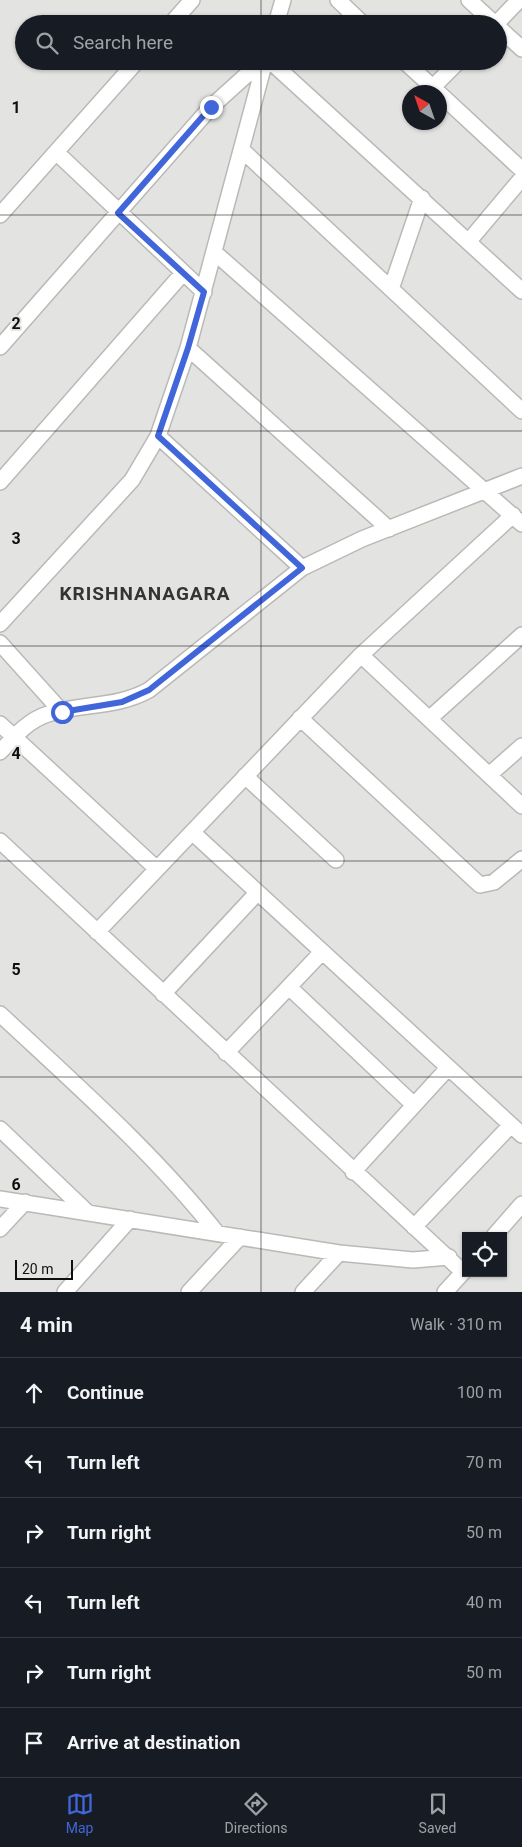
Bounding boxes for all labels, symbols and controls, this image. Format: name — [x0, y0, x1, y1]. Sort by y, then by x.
search box — [15, 15, 507, 70]
icon: search — [33, 29, 61, 57]
text: Search here — [73, 31, 173, 54]
north arrow — [402, 85, 447, 130]
route end — [200, 96, 223, 119]
text: 1 — [11, 98, 21, 117]
text: 2 — [11, 314, 21, 333]
text: 3 — [11, 529, 21, 548]
district label: KRISHNANAGARA — [59, 582, 231, 605]
route start — [51, 701, 74, 724]
text: 4 — [11, 744, 21, 763]
text: 5 — [11, 960, 21, 979]
text: 6 — [11, 1175, 21, 1194]
map controls — [462, 1232, 507, 1277]
button: locate — [462, 1232, 507, 1277]
scale bar — [15, 1257, 72, 1280]
text: 20 m — [22, 1261, 54, 1277]
text: 4 min — [20, 1313, 73, 1337]
text: Walk · 310 m — [410, 1315, 502, 1334]
icon: ahead — [20, 1379, 48, 1407]
text: Continue — [67, 1381, 144, 1404]
text: 100 m — [457, 1383, 502, 1402]
icon: left — [20, 1449, 48, 1477]
text: Turn left — [67, 1451, 140, 1474]
text: 70 m — [466, 1453, 502, 1472]
icon: right — [20, 1519, 48, 1547]
text: Turn right — [67, 1521, 151, 1544]
text: 50 m — [466, 1523, 502, 1542]
icon: left — [20, 1589, 48, 1617]
text: Turn left — [67, 1591, 140, 1614]
text: 40 m — [466, 1593, 502, 1612]
icon: right — [20, 1659, 48, 1687]
text: Turn right — [67, 1661, 151, 1684]
text: 50 m — [466, 1663, 502, 1682]
icon: arrive — [20, 1729, 48, 1757]
text: Arrive at destination — [67, 1731, 240, 1754]
tab: Map — [66, 1790, 94, 1836]
tab: Directions — [225, 1790, 288, 1836]
tab: Saved — [419, 1790, 456, 1836]

